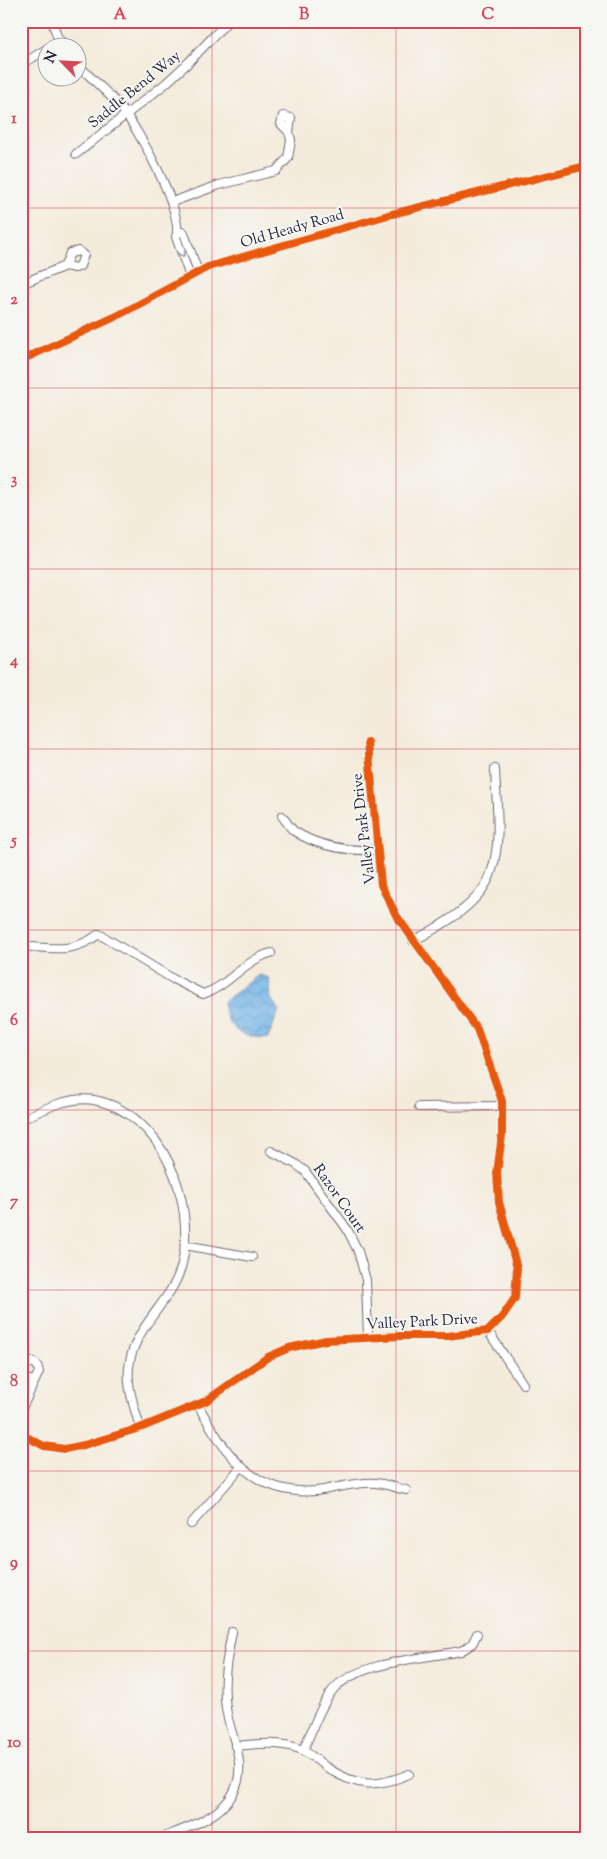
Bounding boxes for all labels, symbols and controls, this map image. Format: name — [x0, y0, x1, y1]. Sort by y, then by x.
text: A — [114, 4, 127, 27]
text: B — [299, 4, 309, 27]
text: C — [482, 4, 495, 27]
north arrow — [38, 38, 88, 88]
street label: Saddle Bend Way — [84, 46, 186, 134]
text: N — [41, 48, 63, 67]
text: 1 — [11, 108, 17, 131]
street label: Old Heady Road — [238, 204, 347, 254]
one-way arrow — [176, 249, 186, 258]
text: 2 — [10, 289, 18, 312]
text: 3 — [11, 469, 18, 492]
text: 4 — [9, 650, 18, 673]
street label: Valley Park Drive — [347, 772, 382, 886]
text: 5 — [9, 830, 17, 853]
text: 6 — [10, 1010, 18, 1033]
street label: Razor Court — [307, 1160, 370, 1238]
text: 7 — [10, 1191, 19, 1214]
street label: Valley Park Drive — [366, 1309, 478, 1336]
text: 8 — [10, 1371, 18, 1394]
text: 9 — [10, 1552, 18, 1575]
text: 10 — [7, 1732, 21, 1755]

